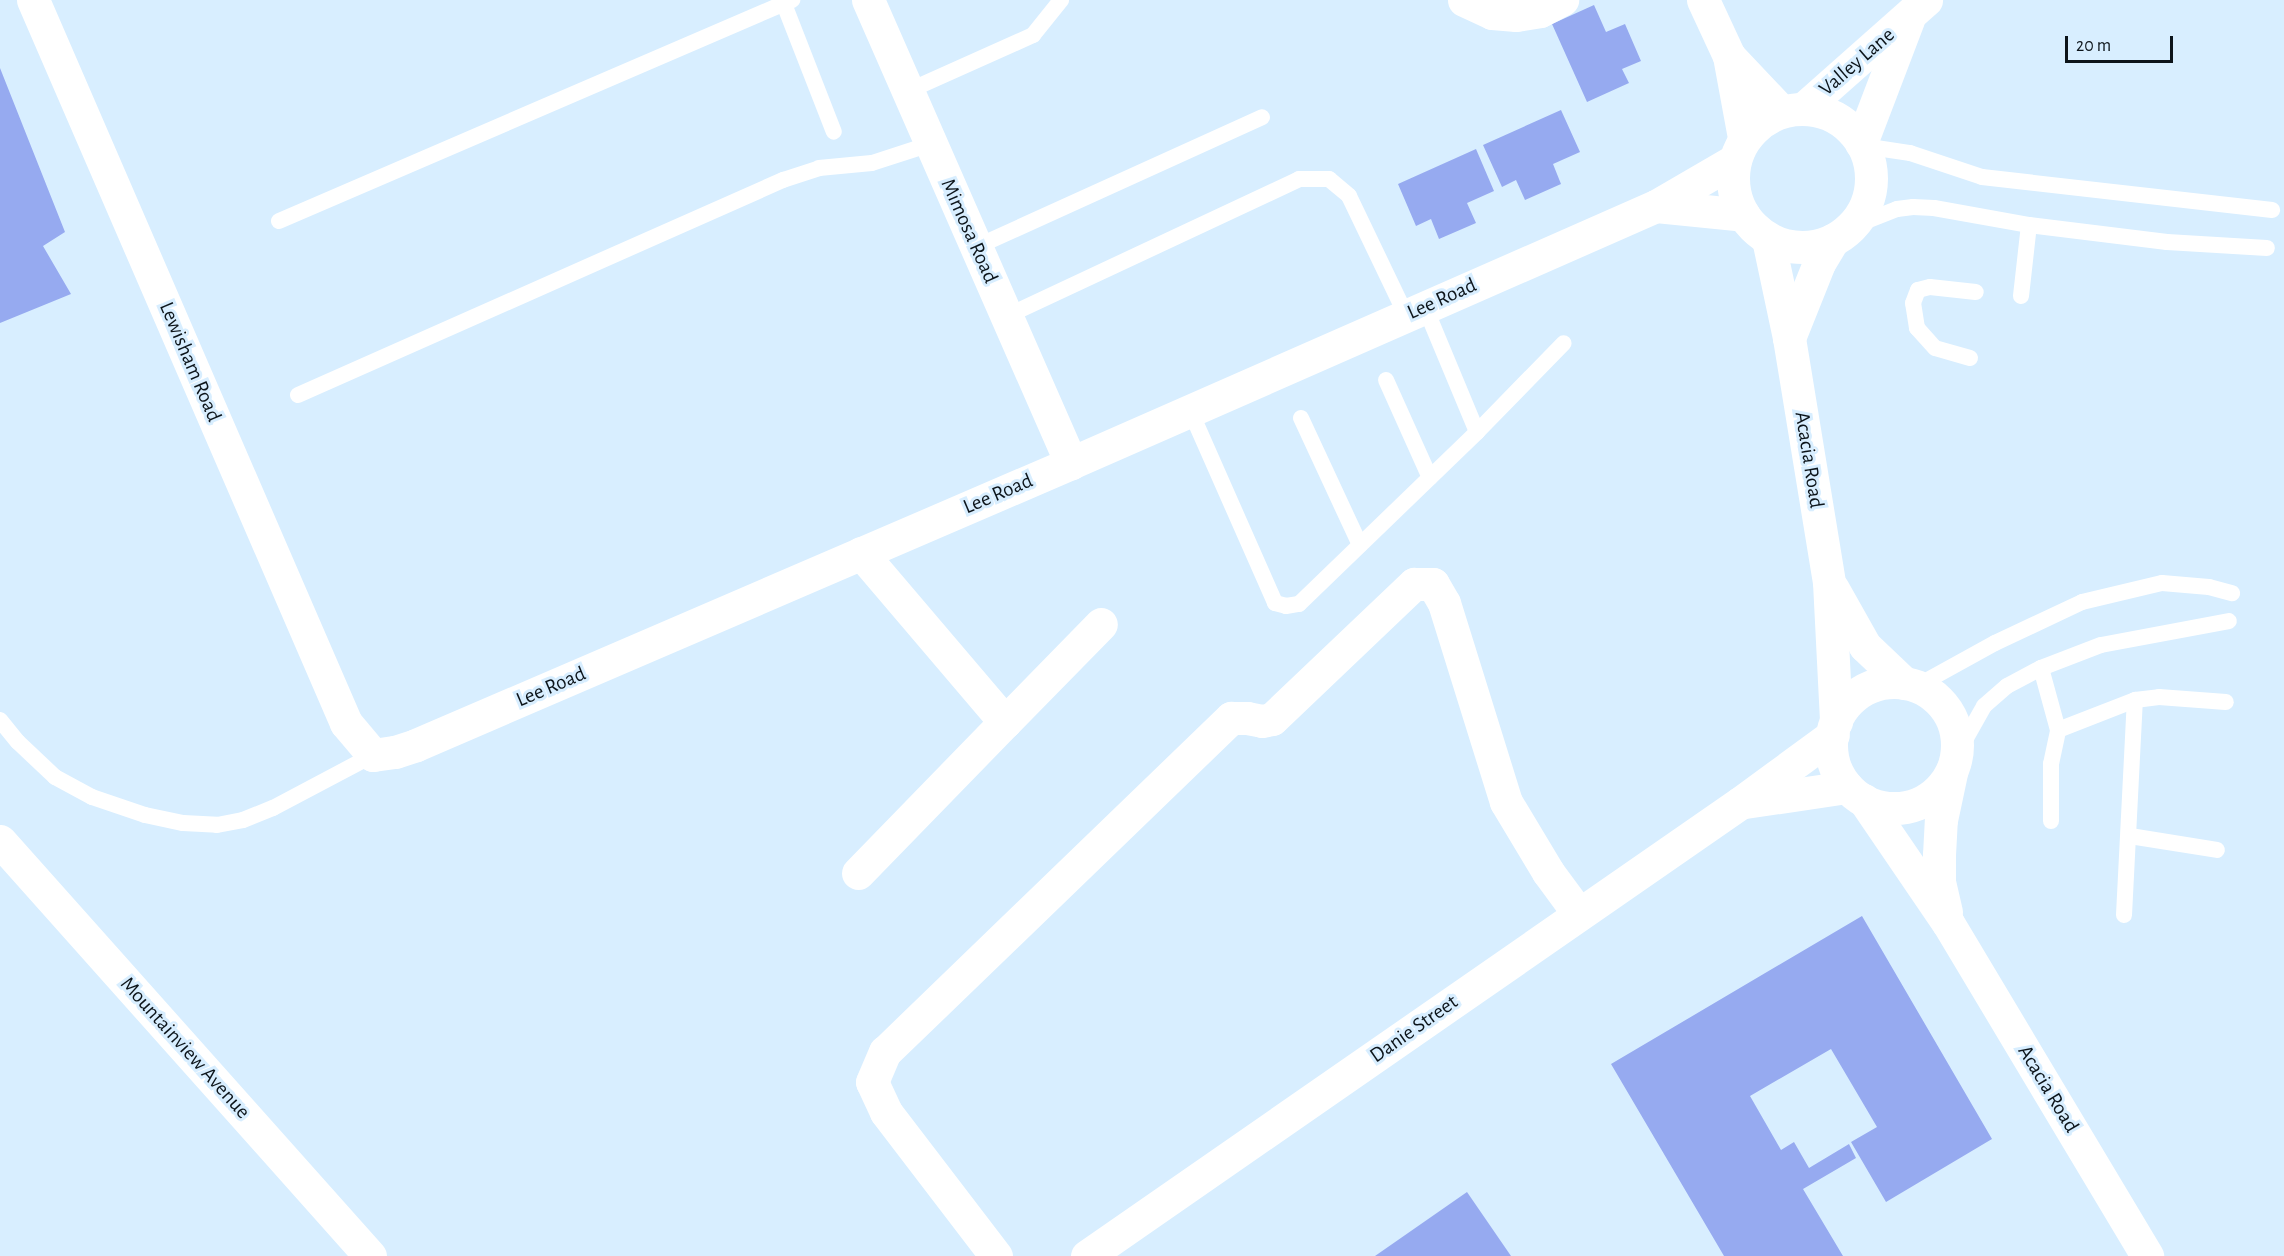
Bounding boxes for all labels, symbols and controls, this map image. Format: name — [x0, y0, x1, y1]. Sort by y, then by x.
street label: Valley Lane — [1814, 22, 1900, 102]
scale bar — [2068, 24, 2176, 62]
text: 20 m — [2076, 37, 2111, 55]
street label: Mimosa Road — [935, 175, 1003, 287]
street label: Lee Road — [1404, 273, 1480, 325]
street label: Lewisham Road — [153, 298, 227, 426]
street label: Acacia Road — [1789, 410, 1829, 510]
street label: Lee Road — [959, 468, 1037, 520]
street label: Lee Road — [512, 661, 590, 713]
street label: Mountainview Avenue — [115, 972, 255, 1124]
street label: Danie Street — [1365, 990, 1463, 1068]
street label: Acacia Road — [2012, 1041, 2084, 1137]

